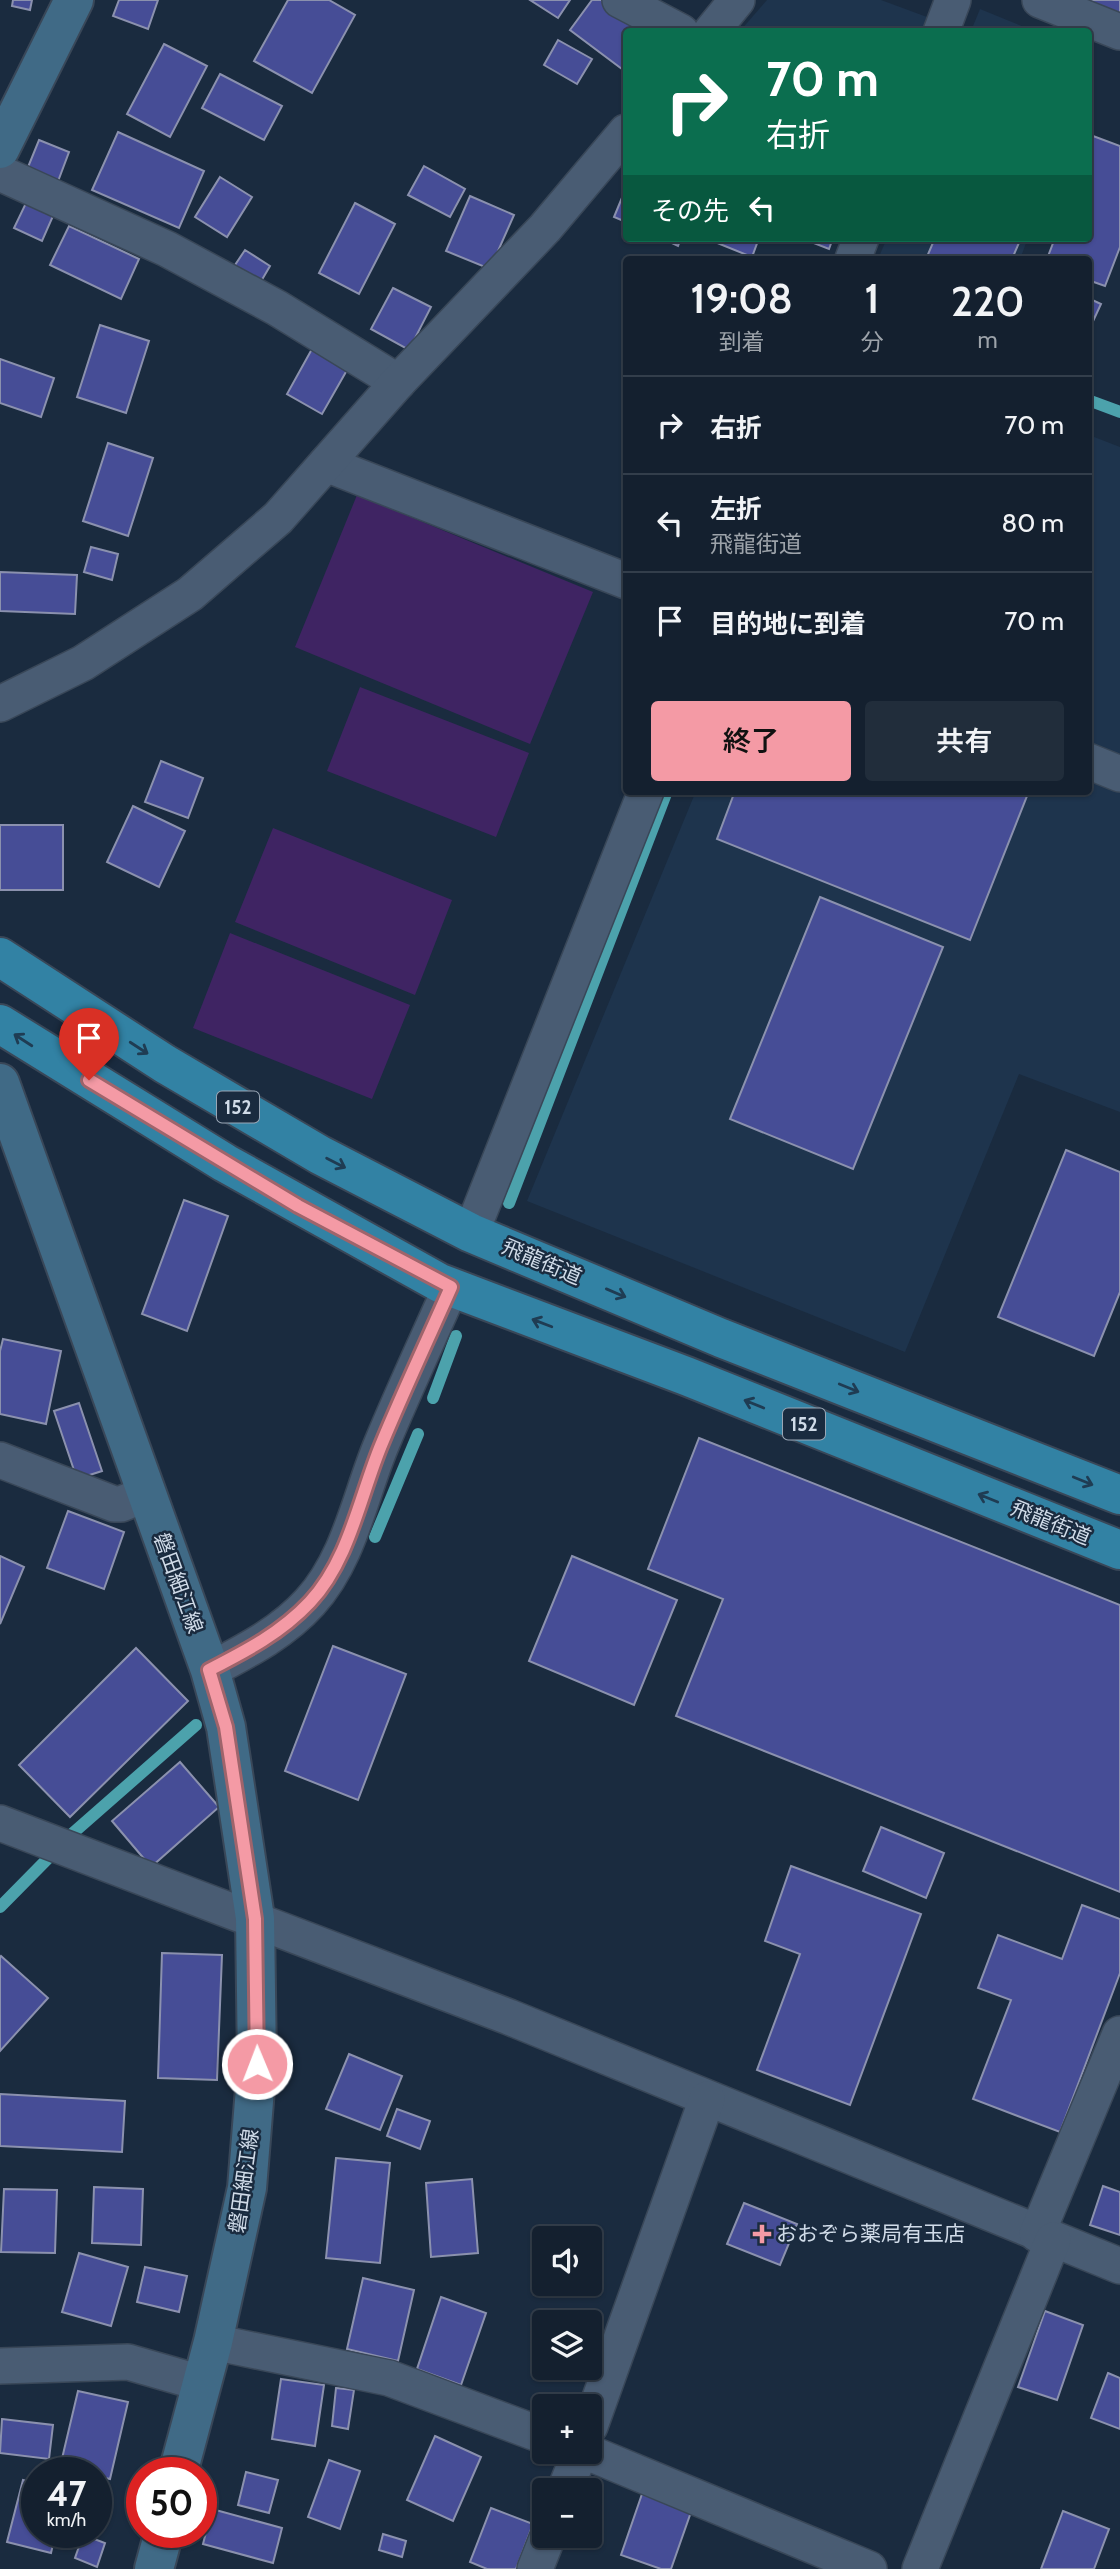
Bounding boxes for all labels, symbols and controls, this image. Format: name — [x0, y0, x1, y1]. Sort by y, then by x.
text: 70 m — [766, 49, 879, 108]
icon: right — [651, 56, 742, 147]
text: 右折 — [766, 115, 830, 154]
icon: left — [743, 189, 781, 227]
text: その先 — [651, 195, 729, 227]
text: 19:08 — [690, 272, 793, 324]
text: 1 — [864, 272, 879, 324]
text: 220 — [951, 275, 1025, 327]
text: m — [978, 326, 998, 354]
text: 到着 — [719, 328, 765, 356]
text: 分 — [860, 328, 883, 356]
icon: right — [651, 406, 689, 444]
text: 70 m — [1004, 409, 1064, 441]
text: 右折 — [710, 412, 762, 444]
text: 左折 — [710, 493, 762, 525]
icon: left — [651, 504, 689, 542]
text: 80 m — [1001, 507, 1064, 539]
text: 飛龍街道 — [710, 530, 802, 558]
icon: arrive — [651, 602, 689, 640]
text: 70 m — [1004, 605, 1064, 637]
text: 目的地に到着 — [710, 608, 866, 640]
button: 終了 — [651, 701, 851, 781]
button: 共有 — [865, 701, 1064, 781]
pin — [59, 1008, 119, 1080]
icon: arrive — [70, 1019, 108, 1057]
one-way arrow — [14, 1032, 33, 1047]
one-way arrow — [129, 1041, 149, 1055]
road number: 152 — [217, 1092, 259, 1122]
one-way arrow — [325, 1157, 346, 1170]
street label: 飛龍街道 — [499, 1234, 586, 1289]
one-way arrow — [604, 1287, 626, 1300]
one-way arrow — [532, 1315, 554, 1328]
one-way arrow — [837, 1382, 859, 1395]
one-way arrow — [744, 1397, 766, 1410]
road number: 152 — [783, 1408, 825, 1440]
one-way arrow — [1072, 1475, 1094, 1488]
one-way arrow — [978, 1490, 1000, 1503]
street label: 飛龍街道 — [1008, 1495, 1095, 1550]
street label: 磐田細江線 — [149, 1529, 208, 1636]
position arrow — [220, 2027, 294, 2101]
street label: 磐田細江線 — [224, 2127, 263, 2235]
place label: おおぞら薬局有玉店 — [776, 2221, 965, 2246]
map controls — [532, 2226, 602, 2548]
button: sound — [532, 2226, 602, 2296]
marker: おおぞら薬局有玉店 — [754, 2226, 770, 2242]
button: layers — [532, 2310, 602, 2380]
button: + — [532, 2394, 602, 2464]
speed limit sign: 50 — [126, 2457, 217, 2548]
text: 47 — [47, 2472, 86, 2515]
button: − — [532, 2478, 602, 2548]
text: km/h — [47, 2509, 86, 2531]

